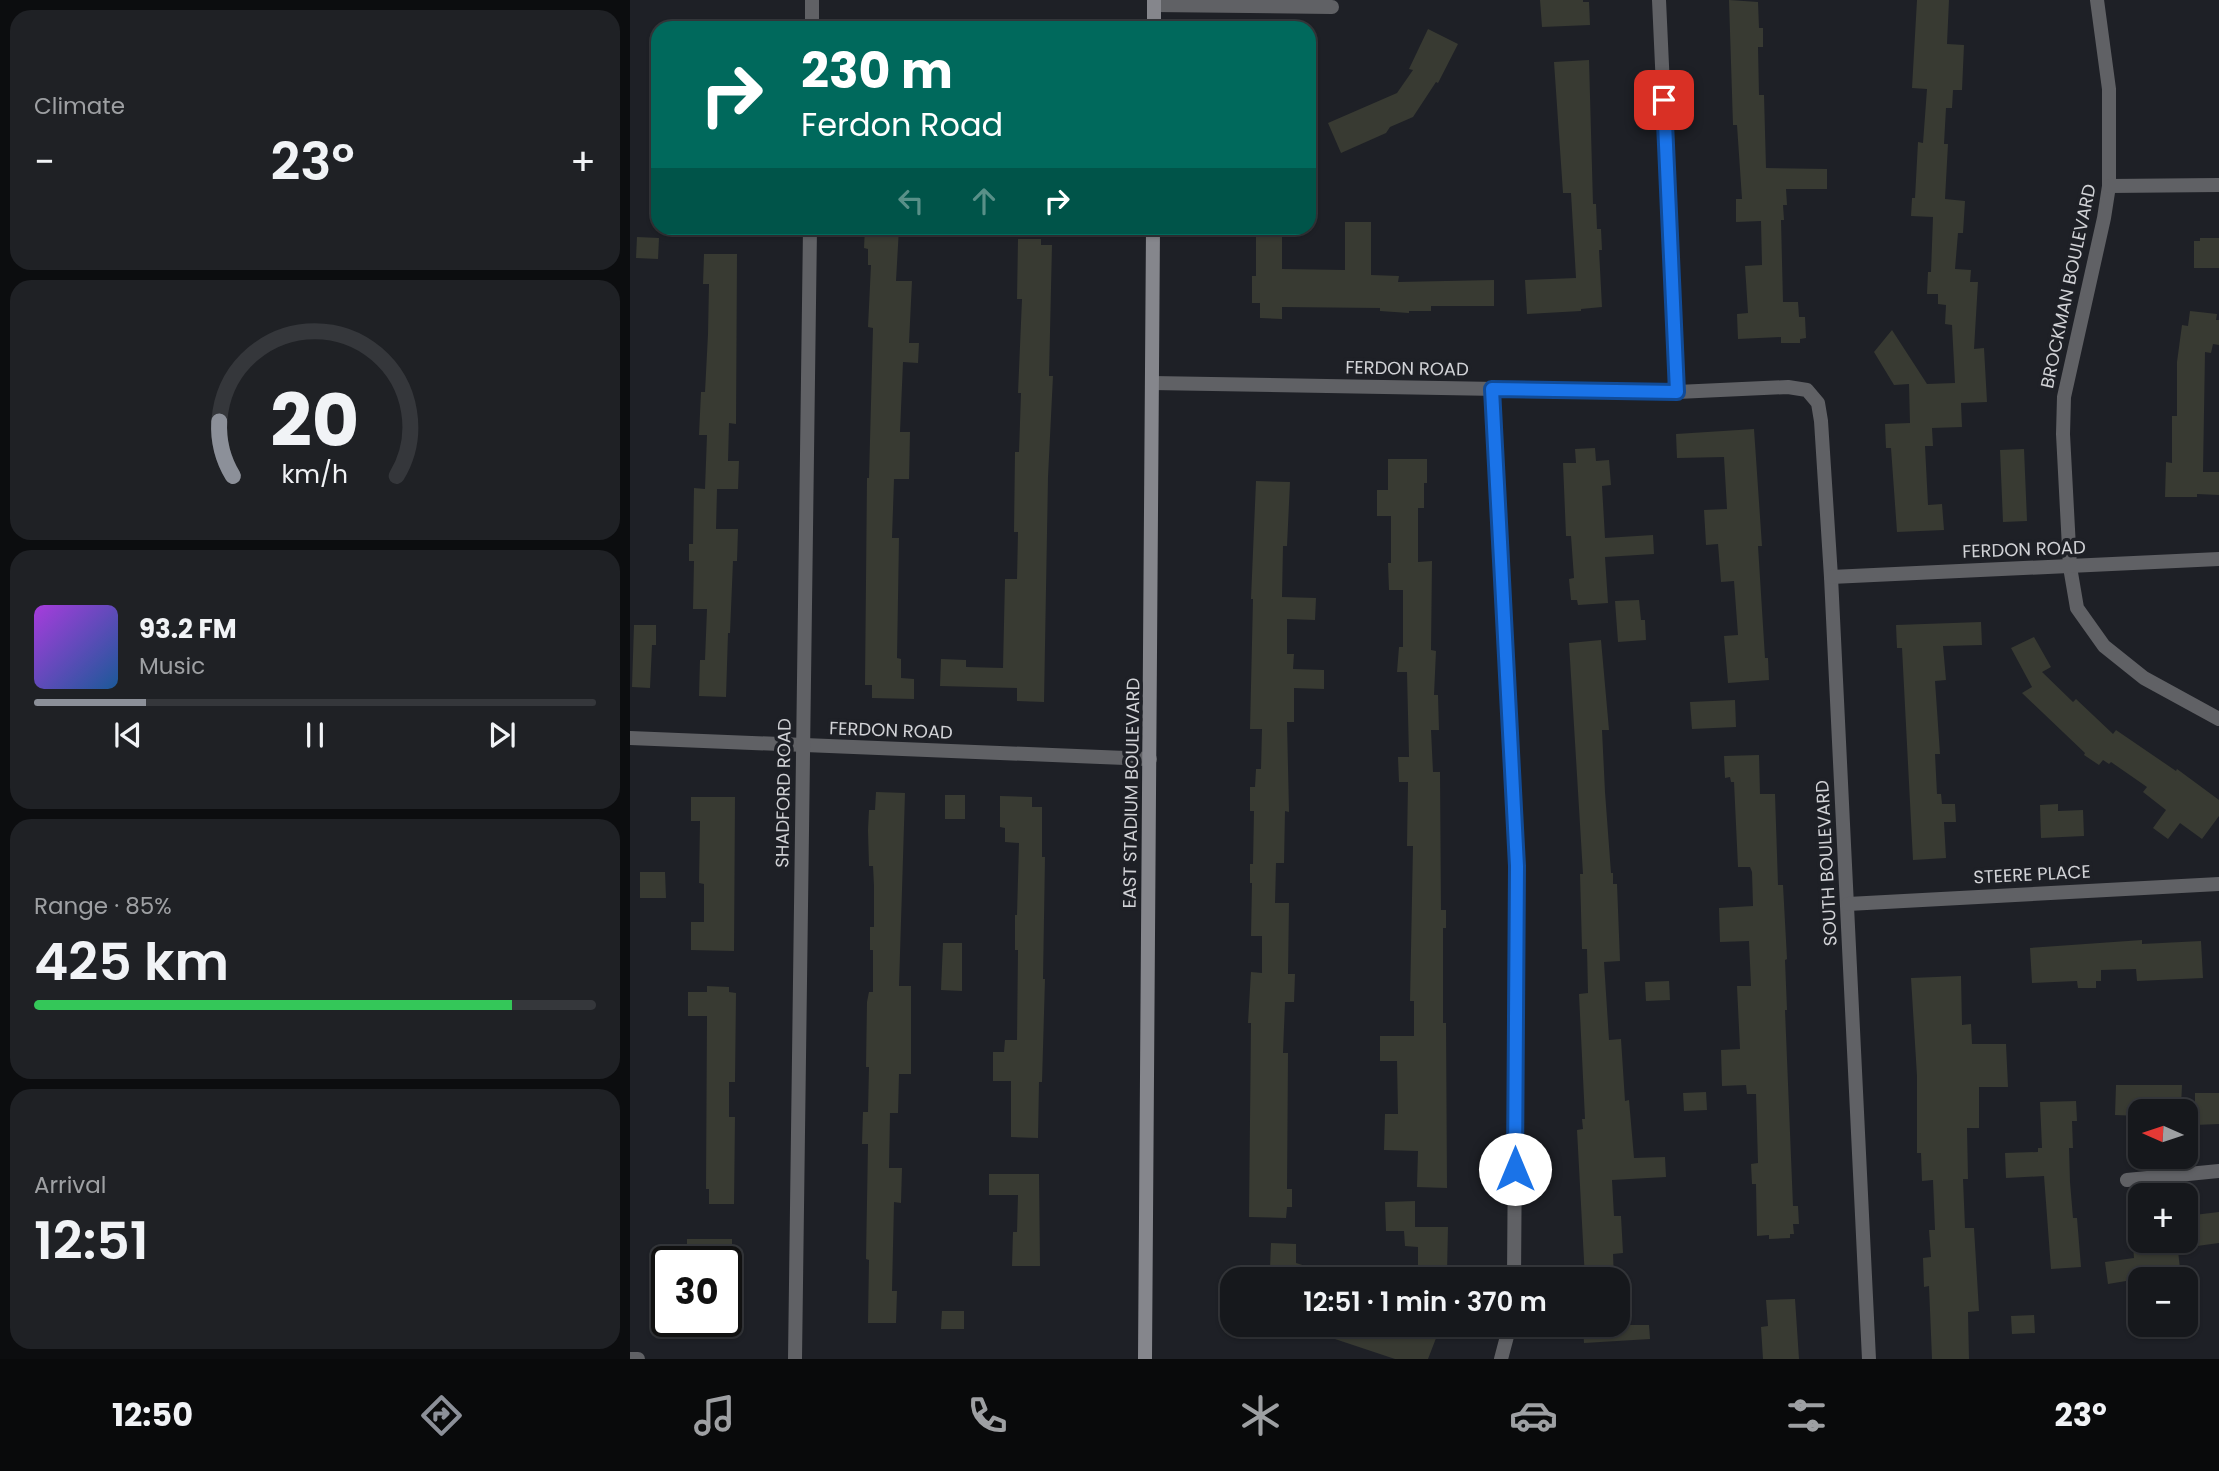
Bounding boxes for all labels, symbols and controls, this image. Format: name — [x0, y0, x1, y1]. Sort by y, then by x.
text: 230 m — [801, 37, 953, 105]
icon: right — [686, 49, 777, 140]
pin — [1634, 70, 1694, 130]
icon: arrive — [1645, 81, 1683, 119]
text: Climate — [34, 90, 125, 122]
text: Ferdon Road — [801, 102, 1003, 147]
text: 23° — [270, 125, 355, 198]
text: − — [34, 135, 55, 188]
text: + — [570, 135, 596, 188]
icon: left — [892, 182, 930, 220]
icon: ahead — [965, 182, 1003, 220]
icon: right — [1038, 182, 1076, 220]
street label: BROCKMAN BOULEVARD — [2034, 182, 2102, 390]
street label: FERDON ROAD — [1345, 354, 1469, 382]
text: 20 — [270, 370, 360, 471]
text: km/h — [282, 456, 348, 491]
street label: FERDON ROAD — [1962, 534, 2086, 564]
text: 93.2 FM — [139, 611, 237, 647]
text: Music — [139, 650, 205, 682]
street label: EAST STADIUM BOULEVARD — [1116, 677, 1146, 909]
street label: FERDON ROAD — [829, 715, 953, 745]
icon: previous — [109, 716, 147, 754]
icon: pause — [296, 716, 334, 754]
icon: next — [483, 716, 521, 754]
street label: SHADFORD ROAD — [769, 718, 797, 868]
street label: SOUTH BOULEVARD — [1809, 779, 1843, 947]
street label: STEERE PLACE — [1973, 858, 2091, 890]
text: Range · 85% — [34, 890, 172, 922]
text: 425 km — [34, 925, 229, 998]
north arrow — [2128, 1099, 2198, 1169]
map controls — [2128, 1099, 2198, 1337]
position arrow — [1478, 1132, 1552, 1206]
text: Arrival — [34, 1169, 106, 1201]
button: + — [2128, 1183, 2198, 1253]
text: 12:51 — [34, 1204, 149, 1277]
speed limit sign: 30 — [651, 1246, 742, 1337]
button: − — [2128, 1267, 2198, 1337]
text: 12:51 · 1 min · 370 m — [1303, 1284, 1547, 1320]
icon: directions — [417, 1391, 466, 1440]
icon: music — [690, 1391, 739, 1440]
icon: phone — [963, 1391, 1012, 1440]
icon: climate — [1236, 1391, 1285, 1440]
icon: car — [1509, 1391, 1558, 1440]
icon: filters — [1782, 1391, 1831, 1440]
text: 12:50 — [112, 1392, 193, 1437]
text: 23° — [2054, 1392, 2107, 1437]

